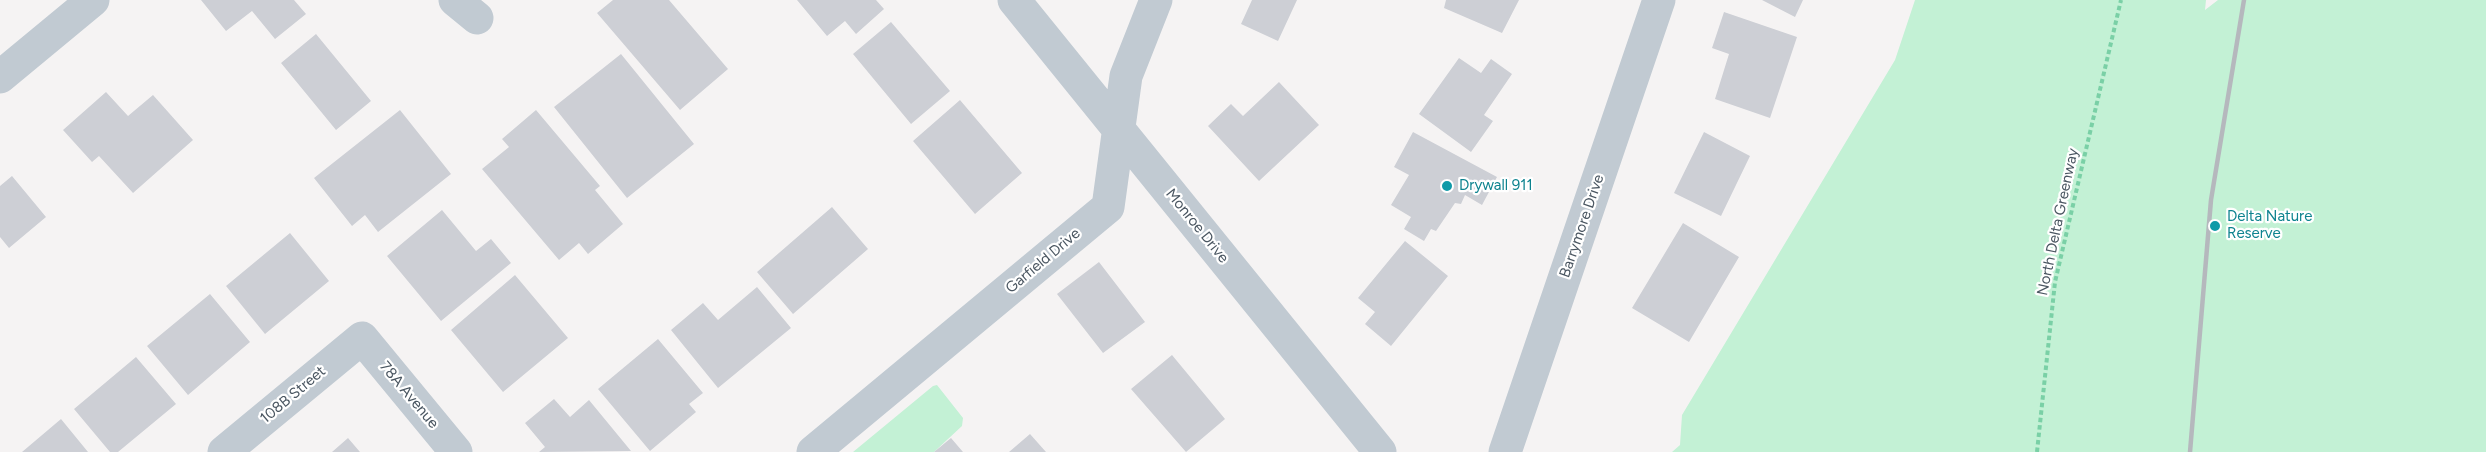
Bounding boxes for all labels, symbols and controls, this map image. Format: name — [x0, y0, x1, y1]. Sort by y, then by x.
street label: North Delta Greenway — [2034, 147, 2082, 297]
street label: Barrymore Drive — [1556, 172, 1608, 280]
place label: Drywall 911 — [1459, 177, 1533, 195]
marker: Drywall 911 — [1440, 179, 1454, 193]
street label: Monroe Drive — [1162, 185, 1232, 267]
place label: Delta Nature Reserve — [2227, 208, 2312, 243]
marker: Delta Nature Reserve — [2208, 219, 2222, 233]
street label: Garfield Drive — [1002, 225, 1084, 297]
street label: 78A Avenue — [376, 358, 442, 432]
street label: 108B Street — [257, 362, 329, 428]

